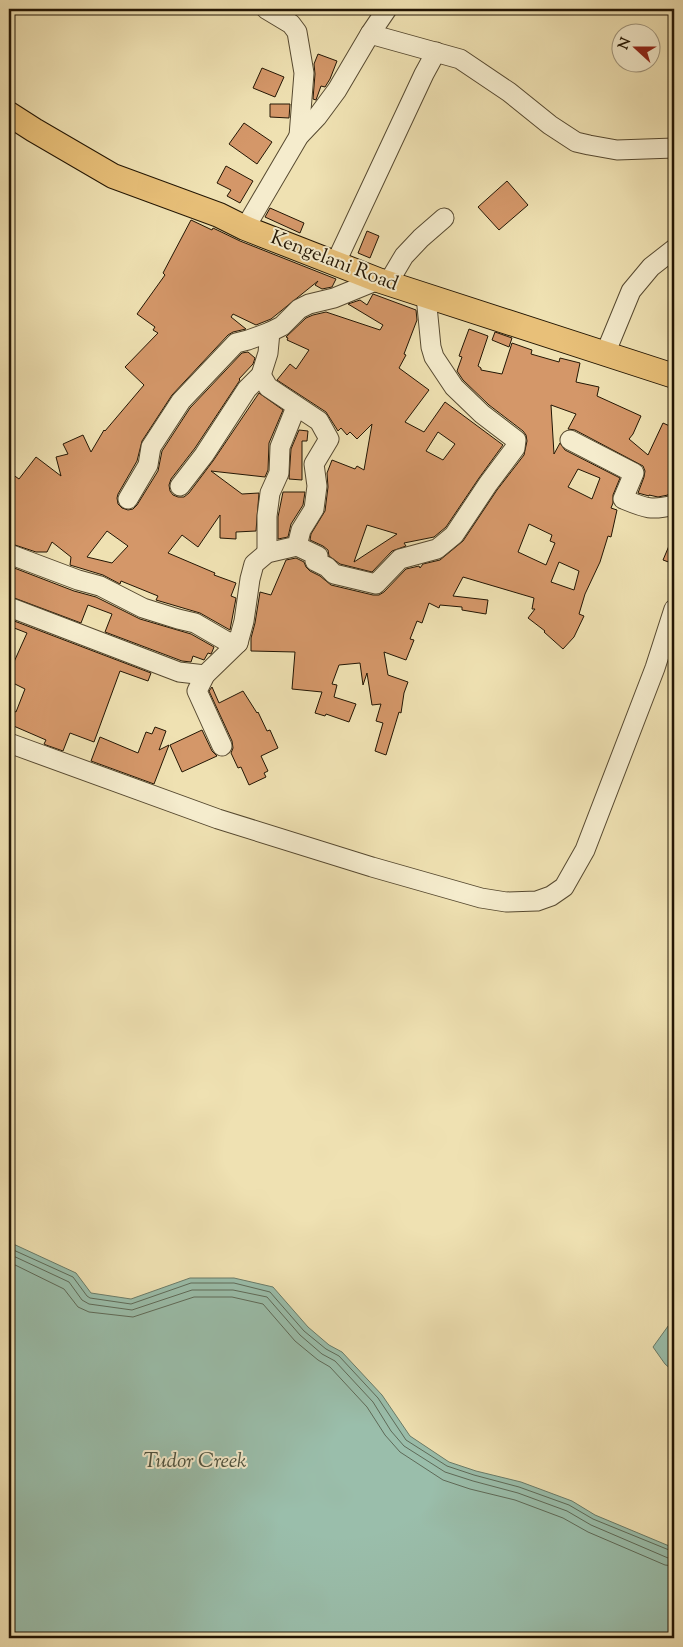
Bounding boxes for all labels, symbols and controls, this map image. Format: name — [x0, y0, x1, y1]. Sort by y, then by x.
north arrow — [610, 22, 660, 72]
text: N — [614, 35, 637, 53]
street label: Kengelani Road — [266, 224, 402, 300]
water label: Tudor Creek — [143, 1447, 247, 1477]

